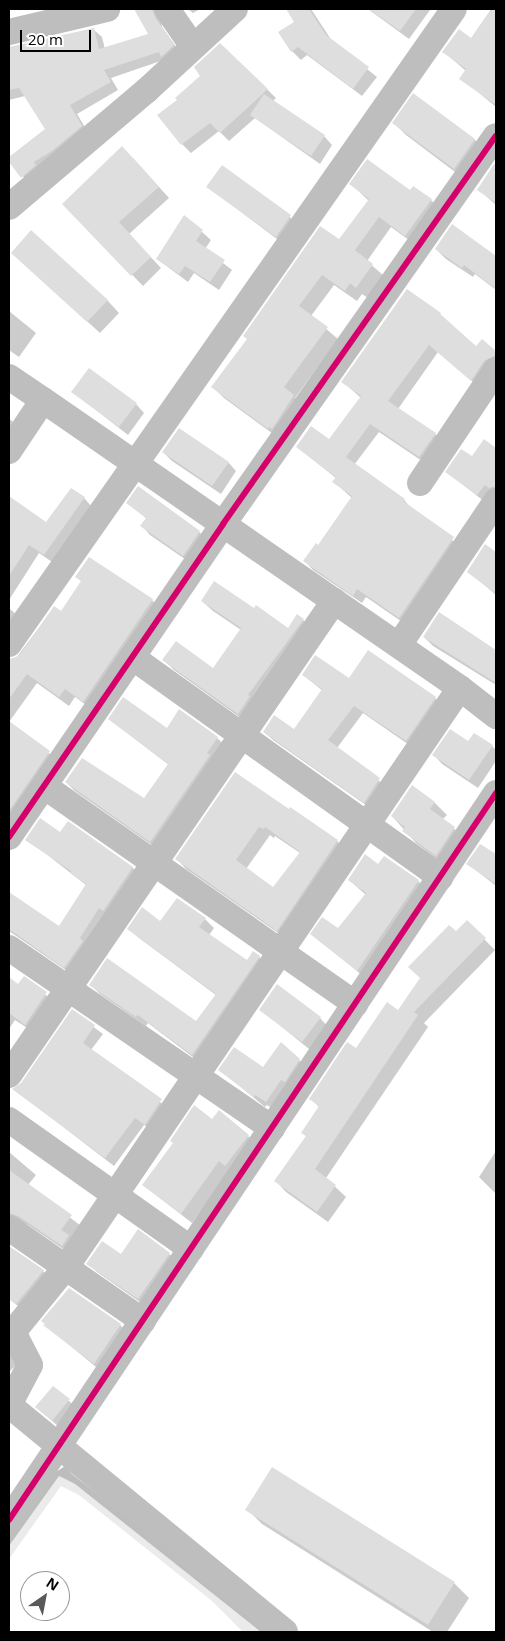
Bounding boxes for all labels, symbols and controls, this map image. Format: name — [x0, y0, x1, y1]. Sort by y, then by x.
scale bar — [22, 20, 94, 52]
text: 20 m — [28, 29, 63, 49]
north arrow — [20, 1571, 70, 1621]
text: N — [43, 1573, 63, 1595]

